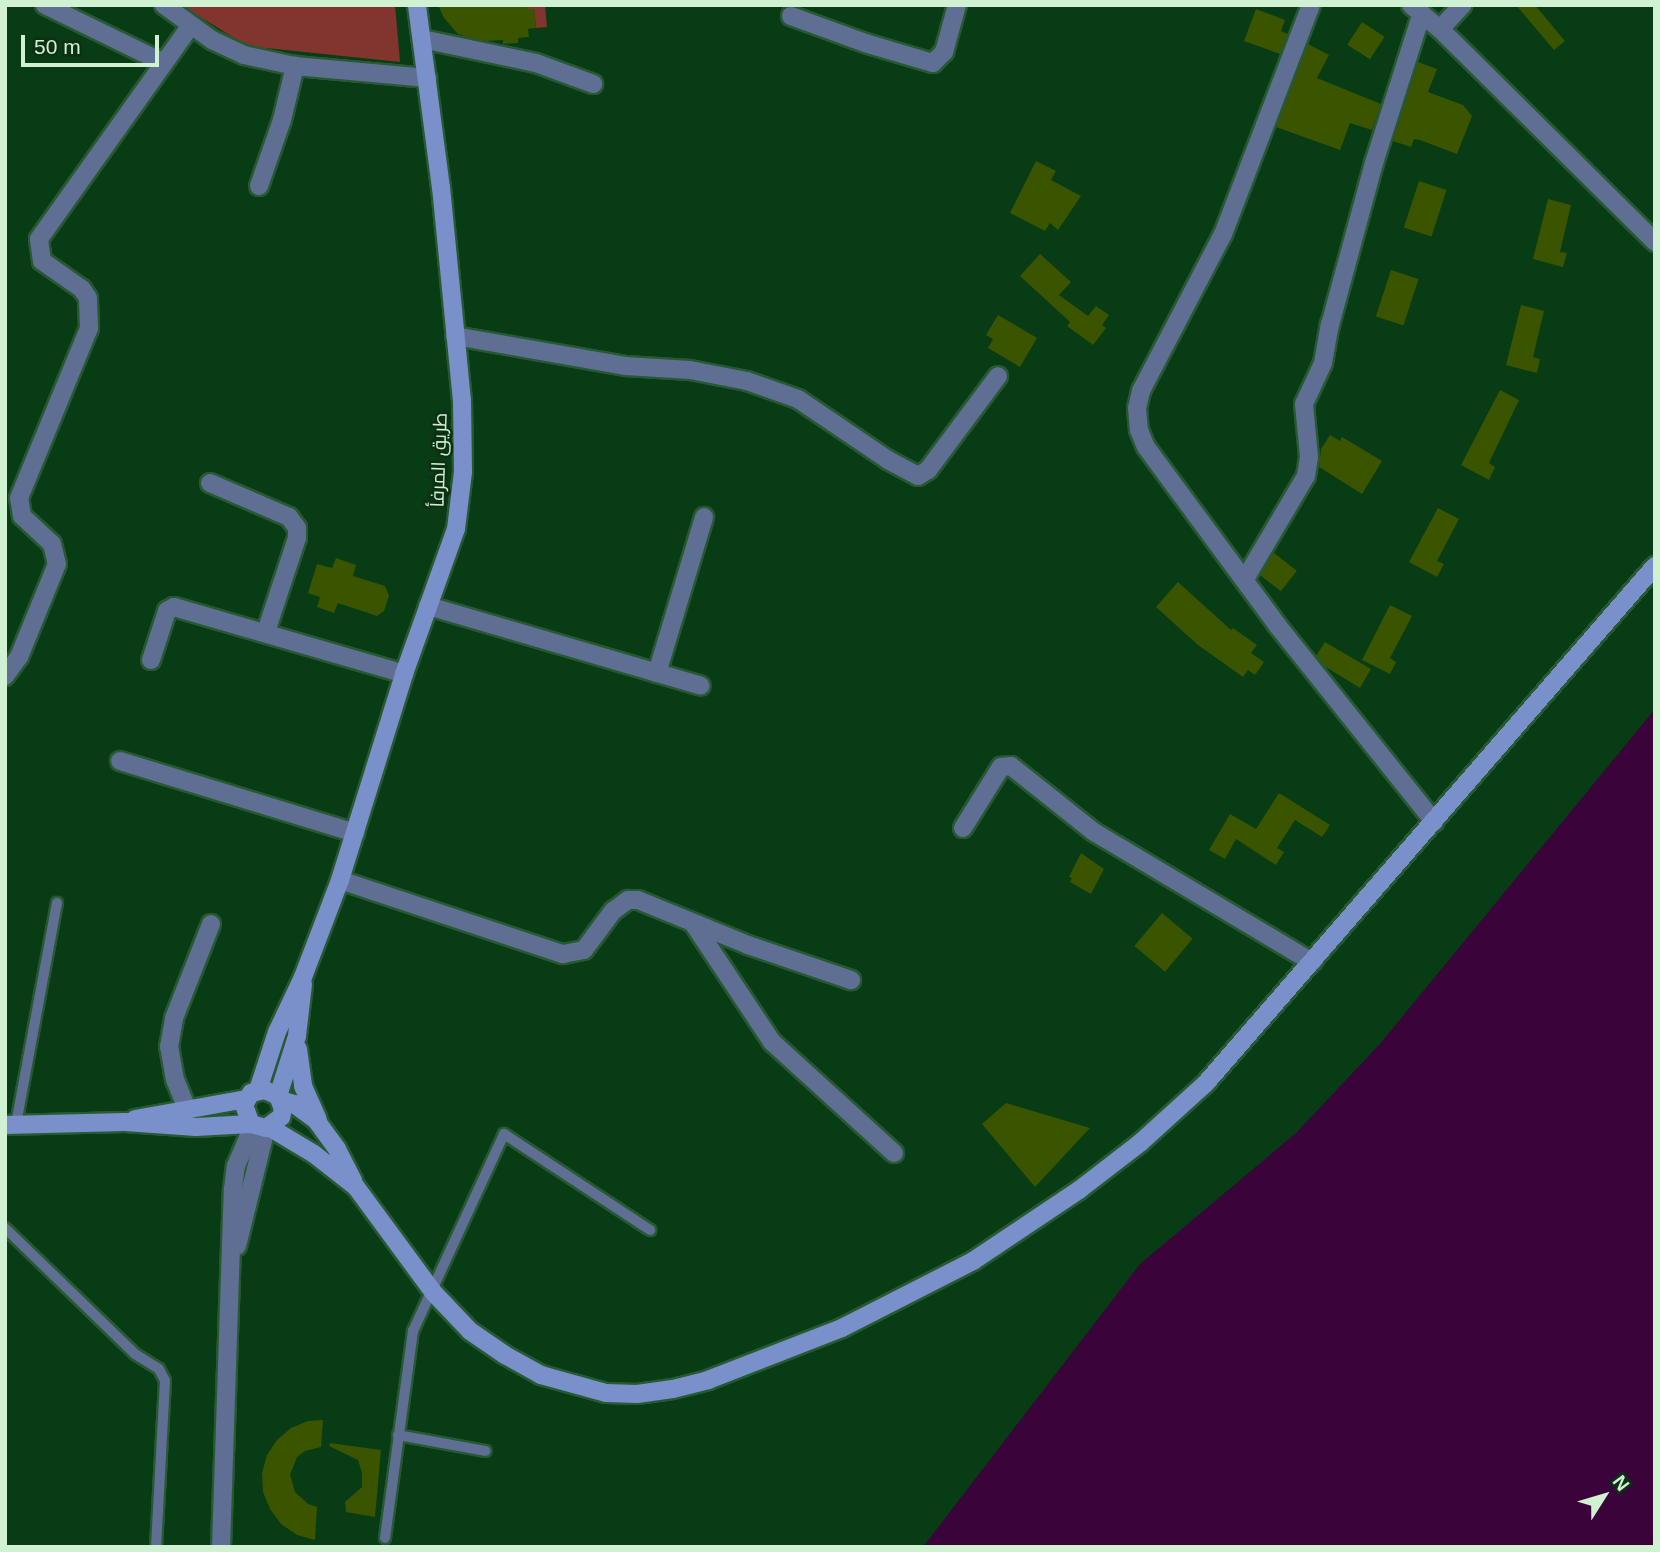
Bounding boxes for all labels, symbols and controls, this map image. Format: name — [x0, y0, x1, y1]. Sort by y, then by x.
scale bar — [24, 21, 163, 65]
text: 50 m — [34, 35, 81, 58]
street label: طريق المرفأ — [426, 412, 452, 508]
north arrow — [1569, 1461, 1639, 1531]
text: N — [1609, 1471, 1634, 1495]

